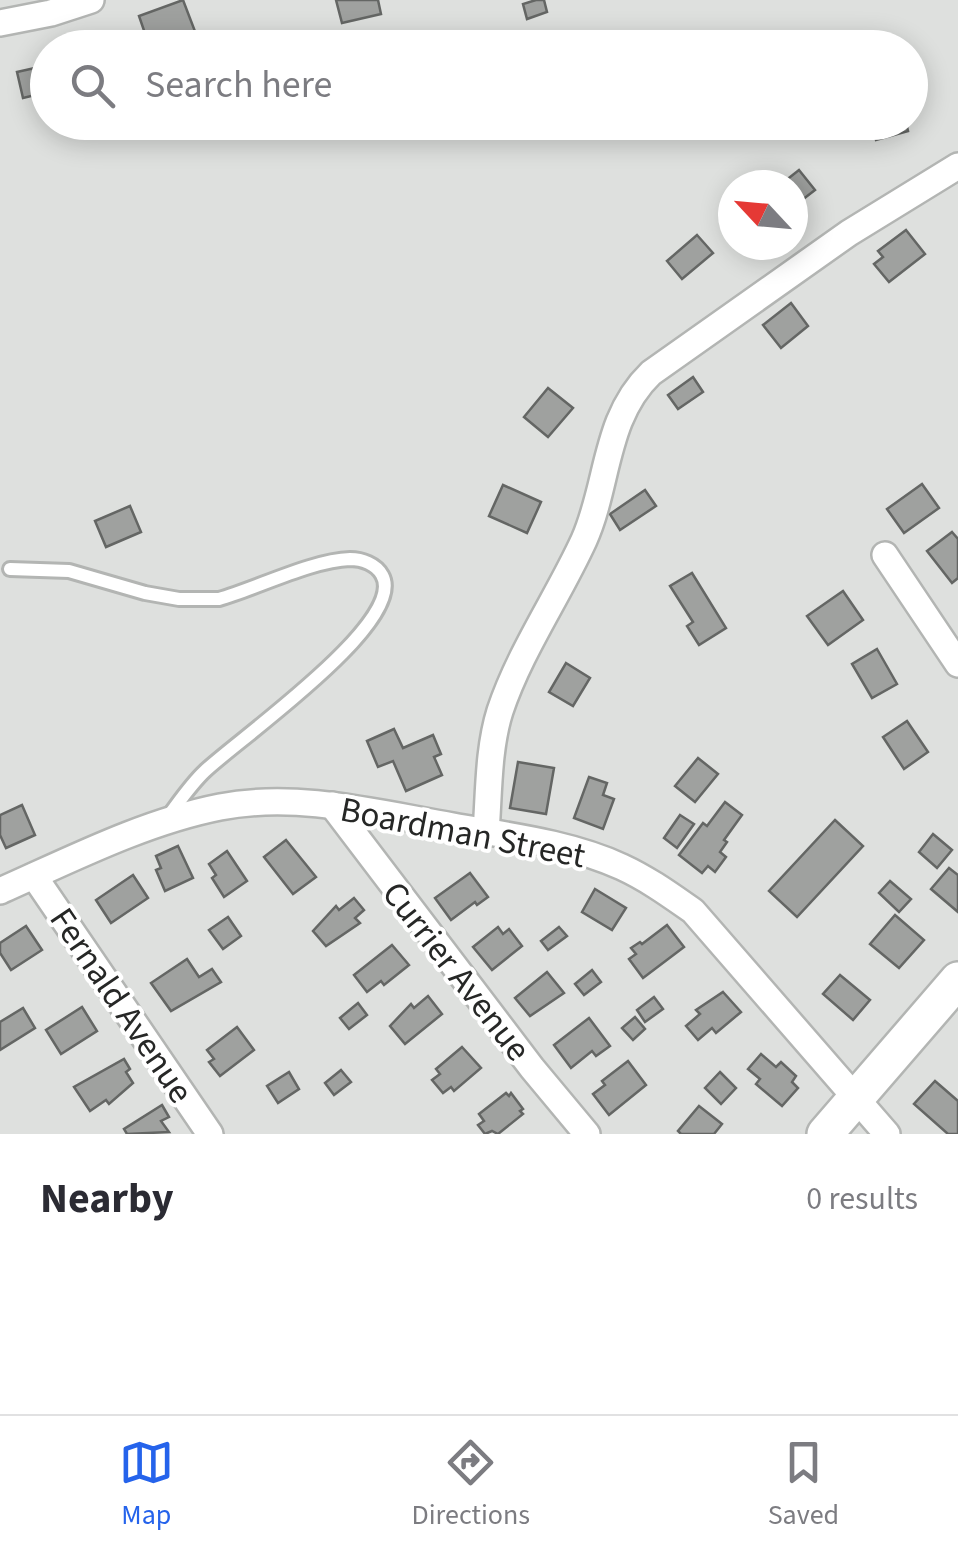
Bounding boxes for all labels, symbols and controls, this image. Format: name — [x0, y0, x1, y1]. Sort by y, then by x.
search box — [30, 30, 928, 140]
icon: search — [65, 58, 120, 113]
text: Search here — [145, 58, 332, 112]
north arrow — [718, 170, 808, 260]
street label: Boardman Street — [336, 785, 590, 881]
street label: Currier Avenue — [370, 871, 542, 1072]
street label: Fernald Avenue — [37, 898, 205, 1113]
text: Nearby — [40, 1169, 174, 1229]
text: 0 results — [806, 1176, 918, 1222]
tab: Map — [119, 1435, 174, 1535]
tab: Directions — [412, 1435, 530, 1535]
tab: Saved — [768, 1435, 839, 1535]

